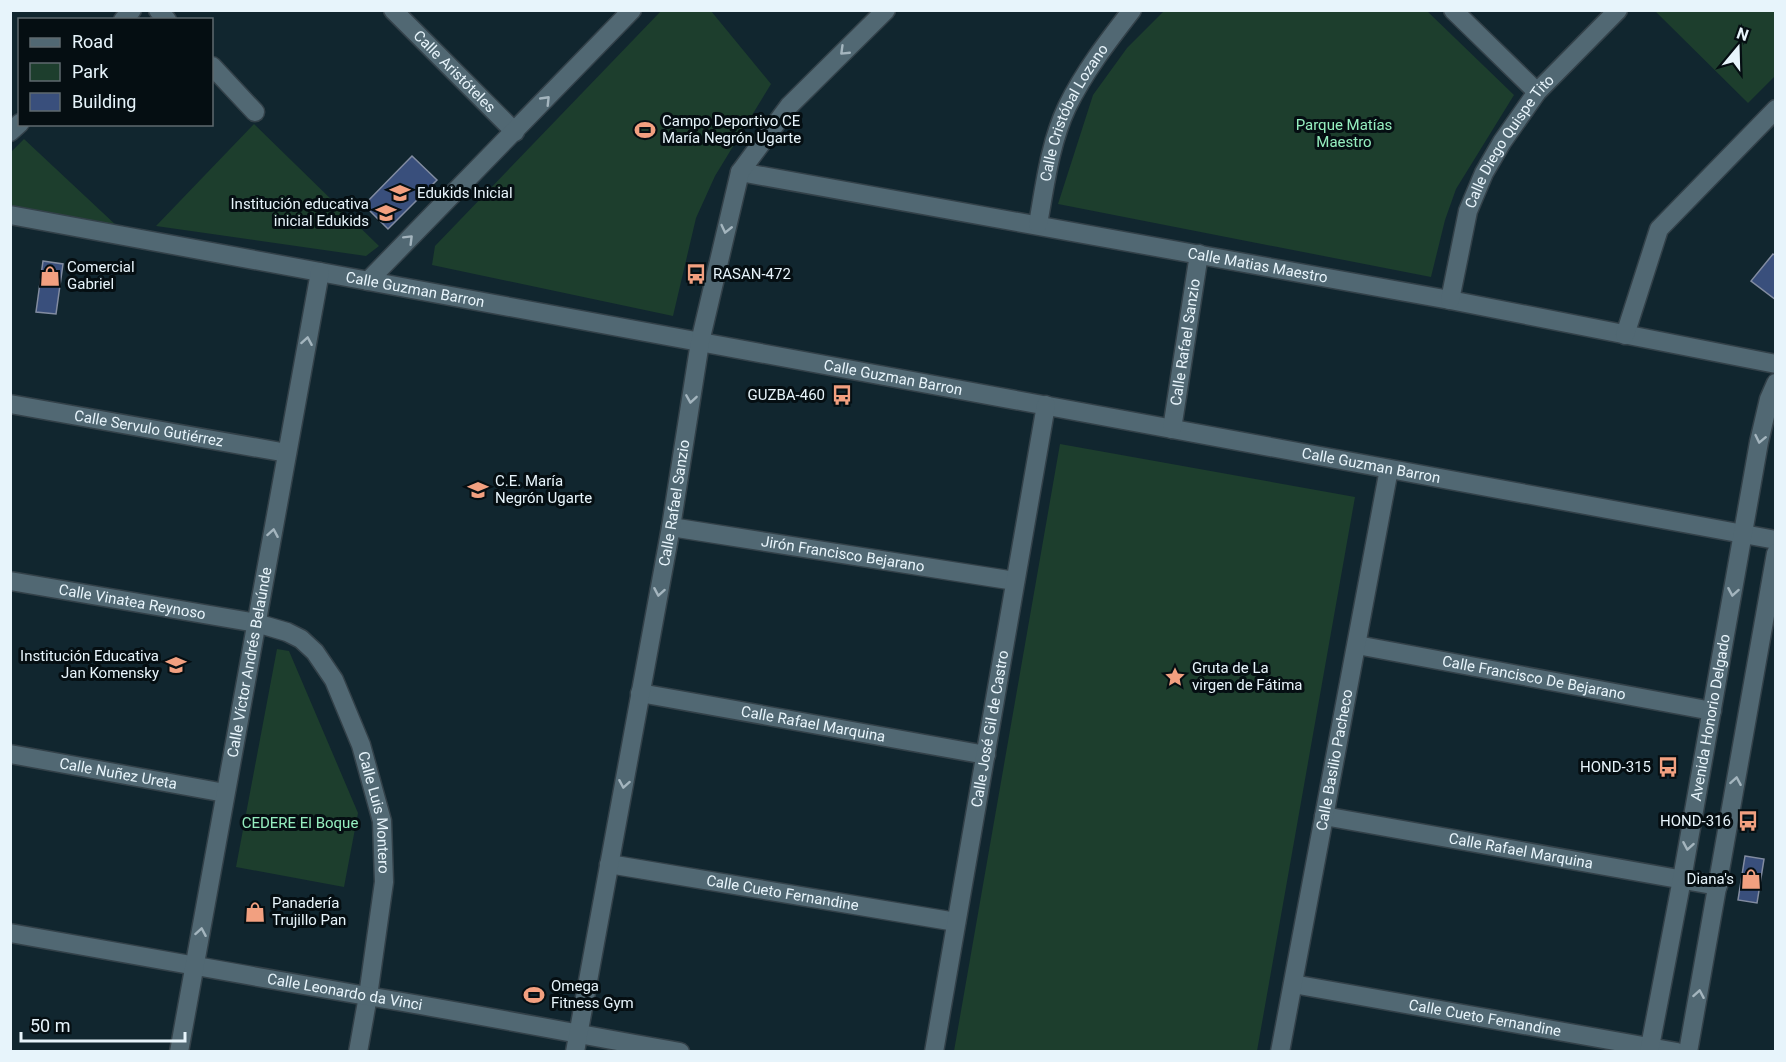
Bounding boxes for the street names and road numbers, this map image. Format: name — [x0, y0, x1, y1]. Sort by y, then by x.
street label: Calle Aristóteles — [410, 27, 499, 116]
street label: Calle Cristóbal Lozano — [1037, 41, 1112, 183]
street label: Calle Diego Quispe Tito — [1461, 71, 1558, 211]
street label: Calle Matias Maestro — [1186, 244, 1329, 287]
street label: Calle Guzman Barron — [344, 268, 486, 311]
street label: Calle Rafael Sanzio — [1167, 277, 1204, 407]
street label: Calle Guzman Barron — [822, 356, 964, 399]
street label: Calle Servulo Gutiérrez — [73, 407, 225, 451]
street label: Calle Rafael Sanzio — [655, 438, 694, 568]
street label: Calle Guzman Barron — [1300, 444, 1442, 487]
street label: Jirón Francisco Bejarano — [760, 532, 926, 576]
street label: Calle Víctor Andrés Belaúnde — [223, 566, 276, 759]
street label: Calle Vinatea Reynoso — [57, 580, 207, 623]
street label: Avenida Honorio Delgado — [1687, 633, 1734, 802]
street label: Calle José Gil de Castro — [968, 649, 1012, 809]
street label: Calle Francisco De Bejarano — [1441, 652, 1627, 704]
street label: Calle Basilio Pacheco — [1313, 688, 1357, 832]
street label: Calle Rafael Marquina — [740, 702, 887, 746]
street label: Calle Luis Montero — [354, 749, 393, 874]
street label: Calle Nuñez Ureta — [58, 754, 178, 793]
street label: Calle Rafael Marquina — [1447, 829, 1595, 873]
street label: Calle Cueto Fernandine — [705, 871, 860, 915]
street label: Calle Leonardo da Vinci — [266, 970, 424, 1014]
street label: Calle Cueto Fernandine — [1407, 996, 1563, 1040]

